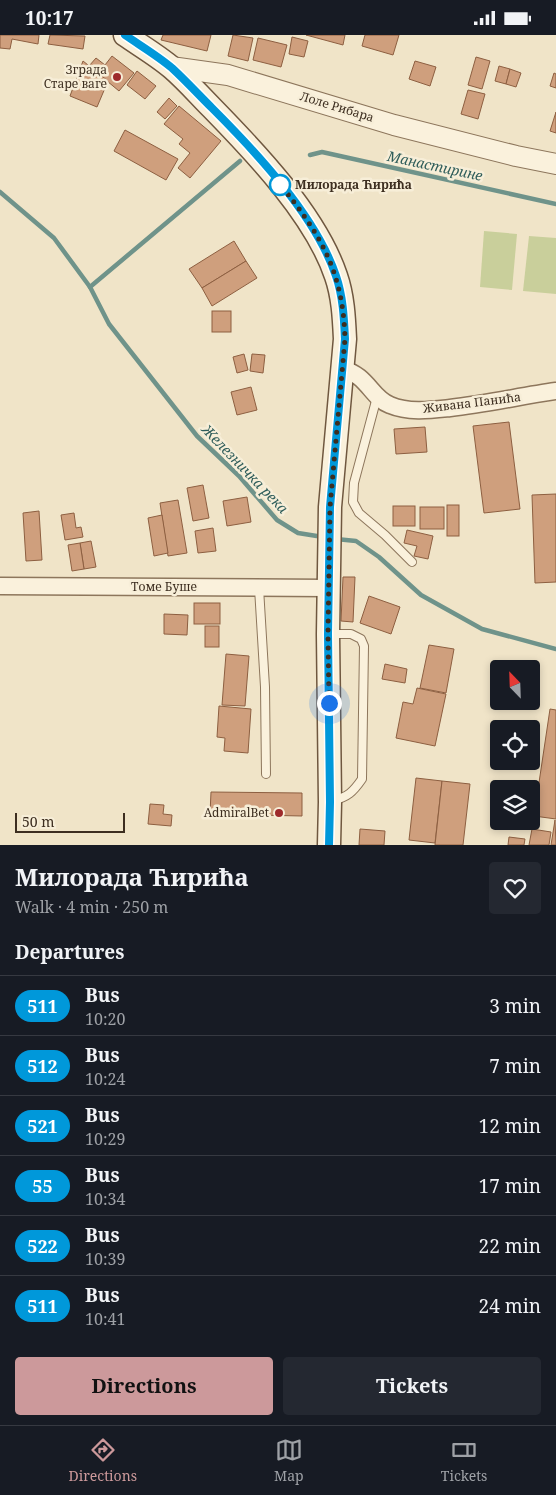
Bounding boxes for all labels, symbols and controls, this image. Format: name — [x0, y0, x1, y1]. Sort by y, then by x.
text: 10:17 — [25, 5, 74, 31]
place label: Зграда Старе ваге — [44, 61, 107, 92]
marker: Зграда Старе ваге — [111, 71, 123, 83]
street label: Лоле Рибара — [298, 87, 376, 126]
water label: Манастирине — [385, 146, 485, 185]
marker: Милорада Ћирића — [269, 174, 291, 196]
place label: Милорада Ћирића — [295, 176, 412, 193]
street label: Живана Панића — [421, 388, 522, 417]
water label: Железничка река — [197, 419, 293, 517]
street label: Томе Буше — [131, 578, 197, 595]
north arrow — [490, 660, 540, 710]
map controls — [490, 660, 540, 830]
your location — [317, 691, 342, 716]
button: locate — [490, 720, 540, 770]
button: layers — [490, 780, 540, 830]
place label: AdmiralBet — [204, 804, 269, 821]
marker: AdmiralBet — [273, 807, 285, 819]
scale bar — [15, 810, 125, 833]
text: 50 m — [22, 812, 55, 831]
text: Милорада Ћирића — [15, 860, 249, 893]
button: heart — [489, 862, 541, 914]
text: Walk · 4 min · 250 m — [15, 896, 168, 918]
text: Departures — [15, 939, 124, 965]
text: Bus — [85, 982, 120, 1008]
text: 3 min — [489, 993, 541, 1019]
text: 511 — [27, 994, 58, 1018]
text: 10:20 — [85, 1008, 125, 1030]
text: Bus — [85, 1042, 120, 1068]
text: 7 min — [489, 1053, 541, 1079]
text: 512 — [27, 1054, 58, 1078]
text: 10:24 — [85, 1068, 125, 1090]
text: Bus — [85, 1102, 120, 1128]
text: 12 min — [479, 1113, 541, 1139]
text: 521 — [27, 1114, 58, 1138]
text: 10:29 — [85, 1128, 125, 1150]
text: Bus — [85, 1162, 120, 1188]
text: 17 min — [479, 1173, 541, 1199]
text: 55 — [32, 1174, 53, 1198]
text: 10:34 — [85, 1188, 125, 1210]
text: Bus — [85, 1222, 120, 1248]
text: 22 min — [479, 1233, 541, 1259]
text: 522 — [27, 1234, 58, 1258]
text: 10:39 — [85, 1248, 125, 1270]
text: Bus — [85, 1282, 120, 1308]
text: 24 min — [479, 1293, 541, 1319]
text: 511 — [27, 1294, 58, 1318]
text: 10:41 — [85, 1308, 125, 1330]
button: Directions — [15, 1357, 273, 1415]
button: Tickets — [283, 1357, 541, 1415]
tab: Directions — [69, 1436, 137, 1485]
tab: Map — [274, 1436, 304, 1485]
tab: Tickets — [441, 1436, 487, 1485]

